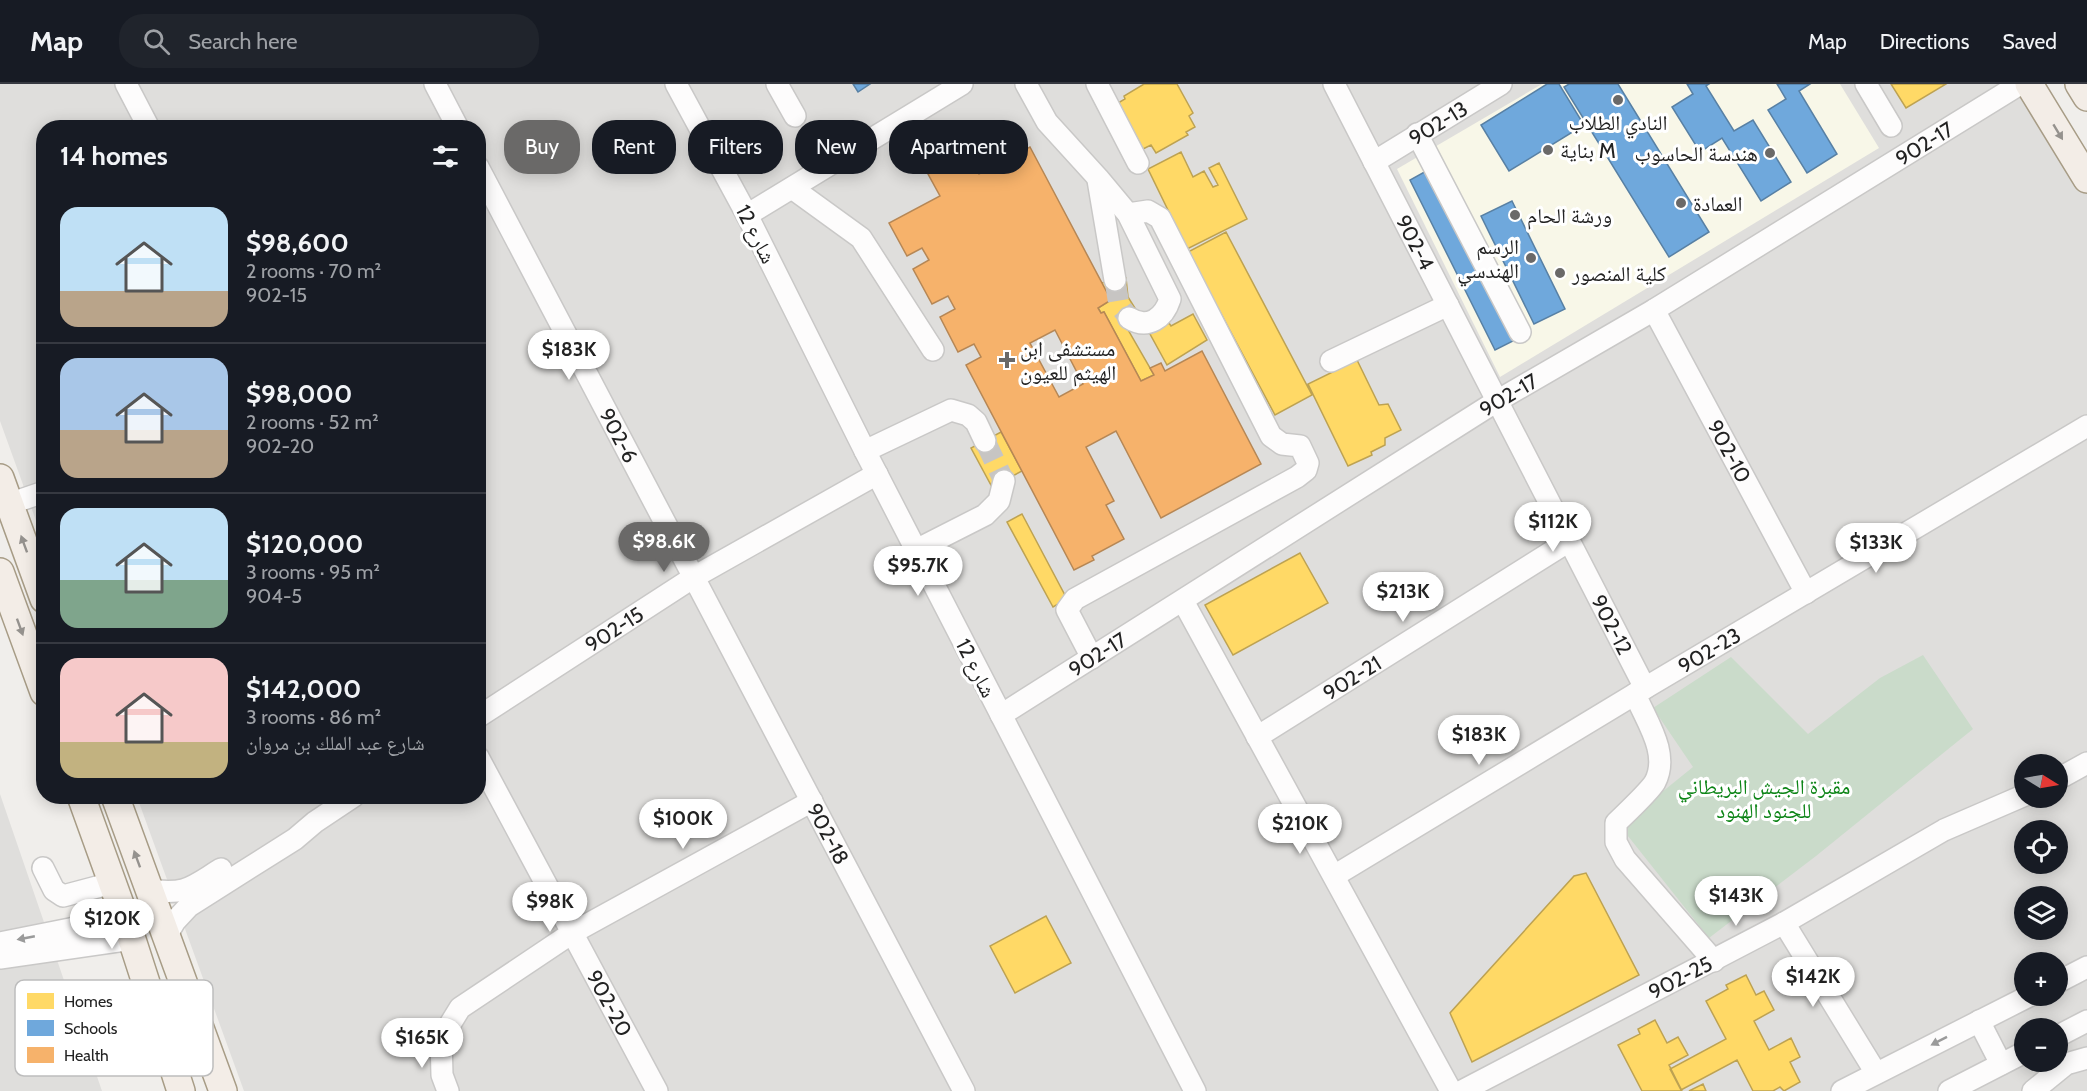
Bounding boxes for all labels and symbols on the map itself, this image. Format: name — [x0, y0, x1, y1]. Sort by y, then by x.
marker: النادي الطلاب — [1611, 93, 1625, 107]
street label: 902-13 — [1404, 95, 1472, 150]
place label: النادي الطلاب — [1569, 110, 1667, 139]
street label: 902-17 — [1891, 116, 1958, 170]
one-way arrow — [2053, 124, 2064, 140]
place label: بناية M — [1560, 138, 1616, 163]
place label: هندسة الحاسوب — [1635, 141, 1758, 166]
marker: بناية M — [1541, 143, 1555, 157]
marker: هندسة الحاسوب — [1763, 146, 1777, 160]
place label: العمادة — [1693, 191, 1742, 216]
marker: العمادة — [1674, 196, 1688, 210]
street label: شارع 12 — [730, 200, 781, 268]
place label: ورشة الحام — [1527, 203, 1612, 230]
marker: ورشة الحام — [1508, 208, 1522, 222]
street label: 902-4 — [1391, 211, 1440, 274]
place label: الرسم الهندسي — [1457, 234, 1519, 287]
marker: الرسم الهندسي — [1524, 251, 1538, 265]
place label: كلية المنصور — [1571, 261, 1666, 286]
marker: كلية المنصور — [1553, 266, 1567, 280]
pin: $183K — [527, 330, 611, 381]
place label: مستشفى ابن الهيثم للعيون — [1020, 336, 1116, 387]
marker: مستشفى ابن الهيثم للعيون — [998, 351, 1016, 369]
street label: 902-17 — [1475, 368, 1542, 422]
street label: 902-6 — [594, 404, 644, 467]
street label: 902-10 — [1703, 415, 1757, 487]
pin: $112K — [1511, 502, 1595, 553]
pin: $98.6K — [615, 522, 713, 573]
pin: $133K — [1834, 523, 1918, 574]
one-way arrow — [18, 535, 28, 553]
pin: $95.7K — [869, 546, 967, 597]
pin: $213K — [1361, 572, 1445, 623]
street label: 902-12 — [1587, 590, 1638, 659]
street label: 902-15 — [580, 601, 648, 657]
one-way arrow — [15, 618, 25, 636]
street label: 902-23 — [1673, 622, 1745, 678]
street label: 902-17 — [1064, 626, 1131, 682]
street label: شارع 12 — [950, 634, 1001, 702]
street label: 902-21 — [1318, 650, 1385, 705]
pin: $183K — [1437, 715, 1521, 766]
north arrow — [2014, 754, 2068, 808]
park label: مقبرة الجيش البريطاني للجنود الهنود — [1678, 774, 1850, 823]
pin: $100K — [641, 799, 725, 850]
street label: 902-18 — [802, 799, 855, 868]
pin: $210K — [1258, 804, 1342, 855]
one-way arrow — [132, 850, 142, 868]
pin: $143K — [1694, 876, 1778, 927]
pin: $98K — [514, 882, 586, 933]
pin: $120K — [70, 899, 154, 950]
one-way arrow — [17, 934, 36, 943]
street label: 902-25 — [1644, 950, 1716, 1004]
pin: $142K — [1771, 957, 1855, 1008]
street label: 902-20 — [582, 965, 638, 1040]
legend — [15, 980, 213, 1076]
text: Homes — [64, 992, 113, 1011]
pin: $165K — [380, 1018, 464, 1069]
text: Schools — [64, 1019, 118, 1038]
one-way arrow — [1931, 1036, 1948, 1046]
text: Health — [64, 1046, 109, 1065]

